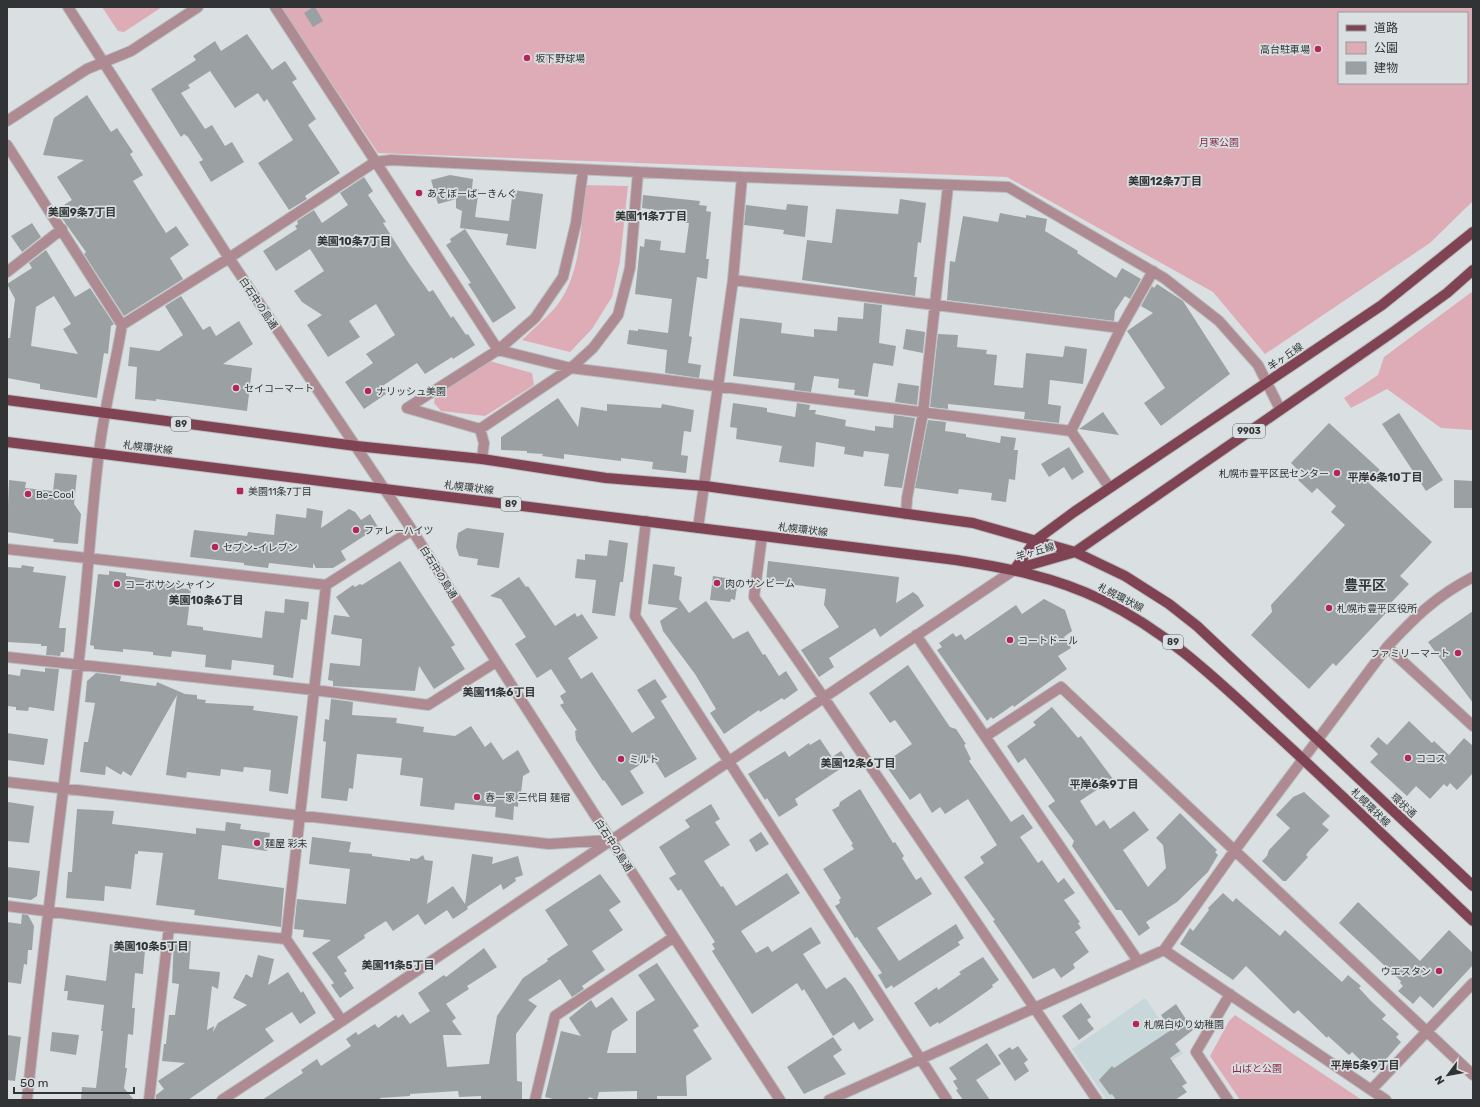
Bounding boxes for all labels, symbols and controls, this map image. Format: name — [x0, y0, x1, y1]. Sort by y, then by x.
legend — [1338, 12, 1468, 84]
text: 道路 — [1374, 21, 1398, 35]
text: 公園 — [1374, 41, 1398, 55]
place label: 高台駐車場 — [1260, 44, 1310, 56]
marker: 高台駐車場 — [1313, 44, 1323, 54]
marker: 坂下野球場 — [522, 53, 532, 63]
place label: 坂下野球場 — [535, 53, 585, 65]
text: 建物 — [1374, 61, 1398, 75]
park label: 月寒公園 — [1199, 137, 1239, 149]
district label: 美園12条7丁目 — [1128, 175, 1202, 188]
marker: あそぼーぱーきんぐ — [414, 188, 424, 198]
place label: あそぼーぱーきんぐ — [427, 188, 517, 200]
district label: 美園9条7丁目 — [48, 206, 116, 219]
district label: 美園11条7丁目 — [615, 210, 687, 223]
district label: 美園10条7丁目 — [317, 235, 391, 248]
street label: 白石中の島通 — [236, 275, 280, 332]
street label: 羊ヶ丘線 — [1266, 341, 1305, 373]
marker: セイコーマート — [231, 383, 241, 393]
place label: セイコーマート — [244, 383, 314, 395]
marker: ナリッシュ美園 — [363, 386, 373, 396]
place label: ナリッシュ美園 — [376, 386, 446, 398]
road number: 89 — [171, 417, 191, 431]
road number: 9903 — [1233, 424, 1265, 438]
street label: 札幌環状線 — [122, 439, 173, 457]
place label: 札幌市豊平区民センター — [1219, 468, 1329, 480]
marker: 札幌市豊平区民センター — [1332, 468, 1342, 478]
district label: 平岸6条10丁目 — [1347, 471, 1423, 484]
street label: 札幌環状線 — [443, 479, 494, 497]
marker: 美園11条7丁目 — [235, 486, 245, 496]
place label: 美園11条7丁目 — [248, 486, 312, 498]
marker: Be-Cool — [23, 489, 33, 499]
place label: Be-Cool — [36, 489, 74, 501]
road number: 89 — [501, 497, 521, 511]
street label: 札幌環状線 — [777, 521, 828, 539]
marker: ファレーハイツ — [351, 525, 361, 535]
place label: ファレーハイツ — [364, 525, 434, 537]
street label: 羊ヶ丘線 — [1014, 541, 1056, 563]
marker: セブン-イレブン — [210, 542, 220, 552]
place label: セブン-イレブン — [223, 542, 298, 554]
street label: 白石中の島通 — [417, 544, 459, 601]
district label: 豊平区 — [1344, 577, 1386, 594]
marker: 肉のサンビーム — [712, 578, 722, 588]
place label: 肉のサンビーム — [725, 578, 795, 590]
marker: コーポサンシャイン — [112, 579, 122, 589]
place label: コーポサンシャイン — [125, 579, 215, 591]
street label: 札幌環状線 — [1096, 581, 1146, 615]
district label: 美園10条6丁目 — [168, 594, 244, 607]
marker: 札幌市豊平区役所 — [1324, 603, 1334, 613]
place label: 札幌市豊平区役所 — [1337, 603, 1417, 615]
marker: コートドール — [1005, 635, 1015, 645]
place label: コートドール — [1018, 635, 1078, 647]
road number: 89 — [1163, 635, 1183, 649]
place label: ファミリーマート — [1370, 648, 1450, 660]
marker: ファミリーマート — [1453, 648, 1463, 658]
district label: 美園11条6丁目 — [462, 686, 536, 699]
marker: ココス — [1403, 753, 1413, 763]
place label: ココス — [1416, 753, 1446, 765]
marker: ミルト — [616, 754, 626, 764]
place label: ミルト — [629, 754, 659, 766]
district label: 美園12条6丁目 — [821, 757, 895, 770]
district label: 平岸6条9丁目 — [1069, 778, 1139, 791]
street label: 札幌環状線 — [1348, 786, 1392, 829]
street label: 環状通 — [1388, 791, 1418, 820]
marker: 春一家 三代目 麺宿 — [472, 792, 482, 802]
place label: 春一家 三代目 麺宿 — [485, 792, 570, 804]
street label: 白石中の島通 — [592, 817, 635, 874]
marker: 麺屋 彩未 — [252, 838, 262, 848]
place label: 麺屋 彩未 — [265, 838, 307, 850]
district label: 美園10条5丁目 — [113, 940, 189, 953]
district label: 美園11条5丁目 — [361, 959, 435, 972]
place label: ウエスタン — [1381, 966, 1431, 978]
marker: ウエスタン — [1434, 966, 1444, 976]
marker: 札幌白ゆり幼稚園 — [1131, 1019, 1141, 1029]
place label: 札幌白ゆり幼稚園 — [1144, 1019, 1224, 1031]
north arrow — [1428, 1055, 1468, 1095]
district label: 平岸5条9丁目 — [1330, 1059, 1400, 1072]
park label: 山ばと公園 — [1232, 1063, 1282, 1075]
scale bar — [14, 1069, 134, 1095]
text: N — [1432, 1073, 1448, 1087]
text: 50 m — [20, 1076, 48, 1090]

